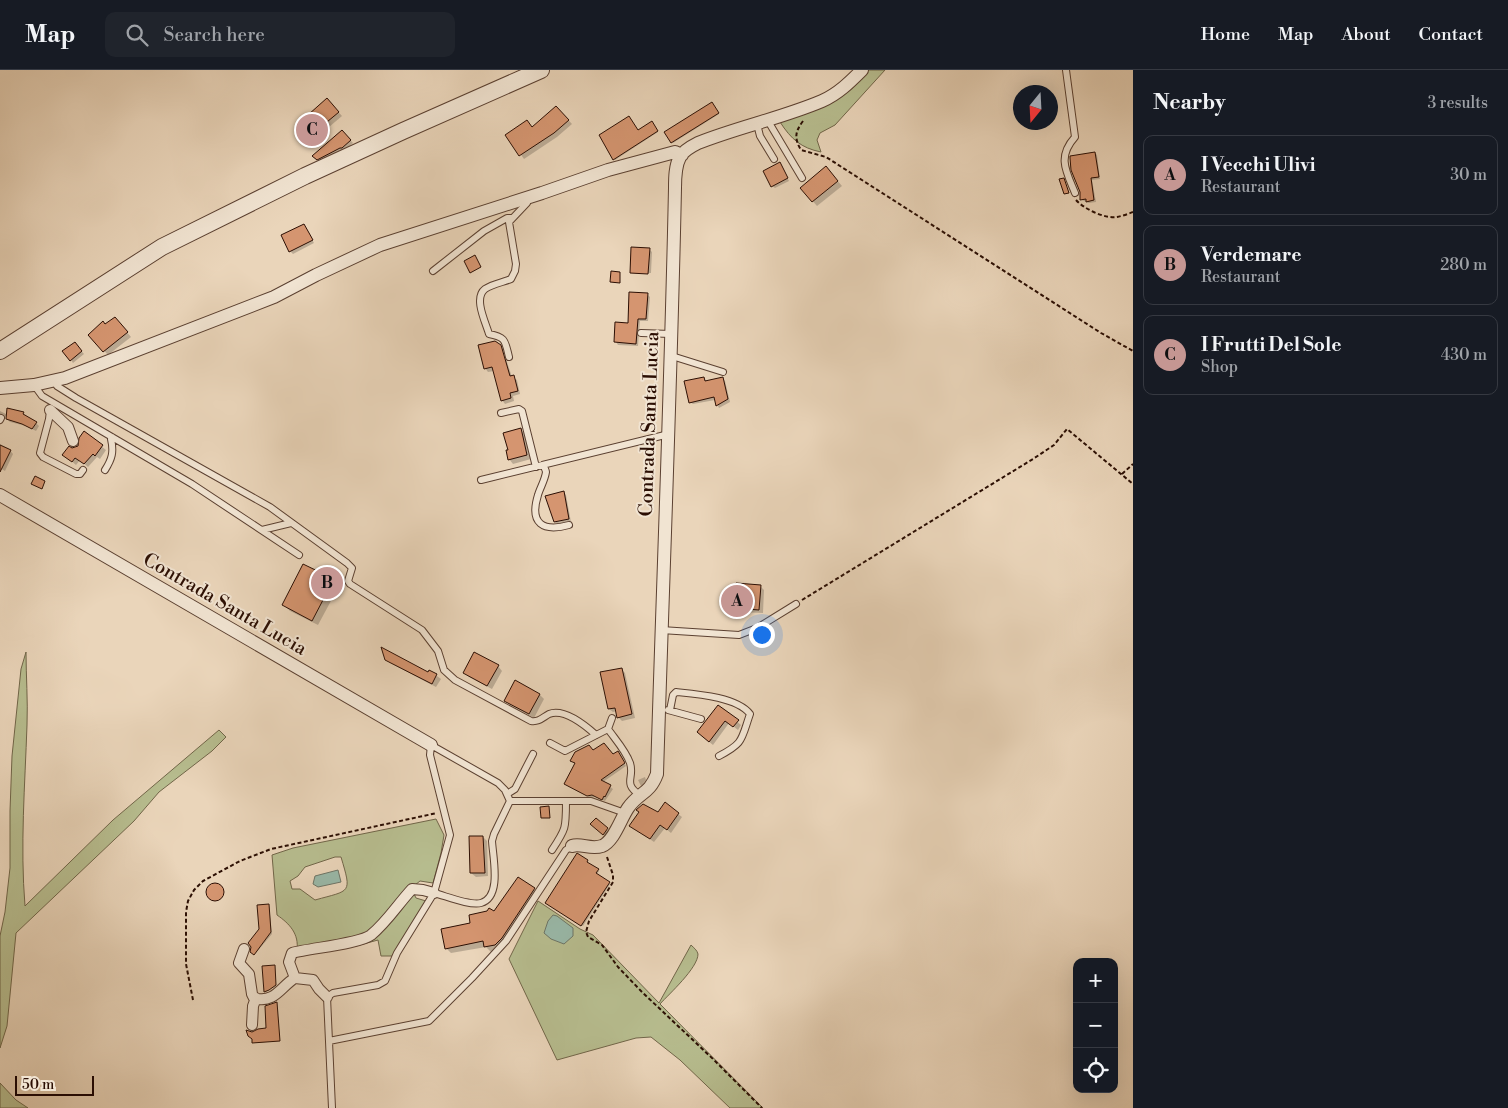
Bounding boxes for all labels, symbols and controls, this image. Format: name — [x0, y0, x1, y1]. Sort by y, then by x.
search box — [105, 12, 455, 57]
text: Map — [25, 20, 75, 50]
icon: search — [123, 21, 151, 49]
text: Search here — [163, 23, 265, 47]
text: Home — [1201, 23, 1250, 46]
text: Map — [1278, 23, 1314, 46]
text: About — [1342, 23, 1391, 46]
text: Contact — [1419, 23, 1483, 46]
north arrow — [1013, 85, 1058, 130]
text: Nearby — [1153, 90, 1226, 116]
text: 3 results — [1427, 93, 1488, 113]
pin: C — [296, 111, 328, 149]
text: I Vecchi Ulivi — [1201, 153, 1316, 177]
text: A — [1164, 165, 1176, 185]
text: 30 m — [1450, 165, 1487, 185]
text: Restaurant — [1201, 177, 1280, 197]
text: Verdemare — [1201, 243, 1301, 267]
text: B — [1164, 255, 1176, 275]
text: 280 m — [1440, 255, 1487, 275]
text: Restaurant — [1201, 267, 1280, 287]
street label: Contrada Santa Lucia — [634, 331, 664, 517]
text: I Frutti Del Sole — [1201, 333, 1341, 357]
text: C — [1164, 345, 1176, 365]
text: 430 m — [1441, 345, 1487, 365]
text: Shop — [1201, 357, 1238, 377]
street label: Contrada Santa Lucia — [139, 547, 311, 661]
pin: B — [311, 564, 343, 602]
pin: A — [721, 582, 753, 620]
your location — [749, 622, 775, 648]
map controls — [1073, 958, 1118, 1093]
button: + — [1073, 958, 1118, 1003]
button: − — [1073, 1003, 1118, 1048]
button: locate — [1073, 1048, 1118, 1093]
scale bar — [15, 1073, 94, 1096]
text: 50 m — [22, 1076, 54, 1094]

